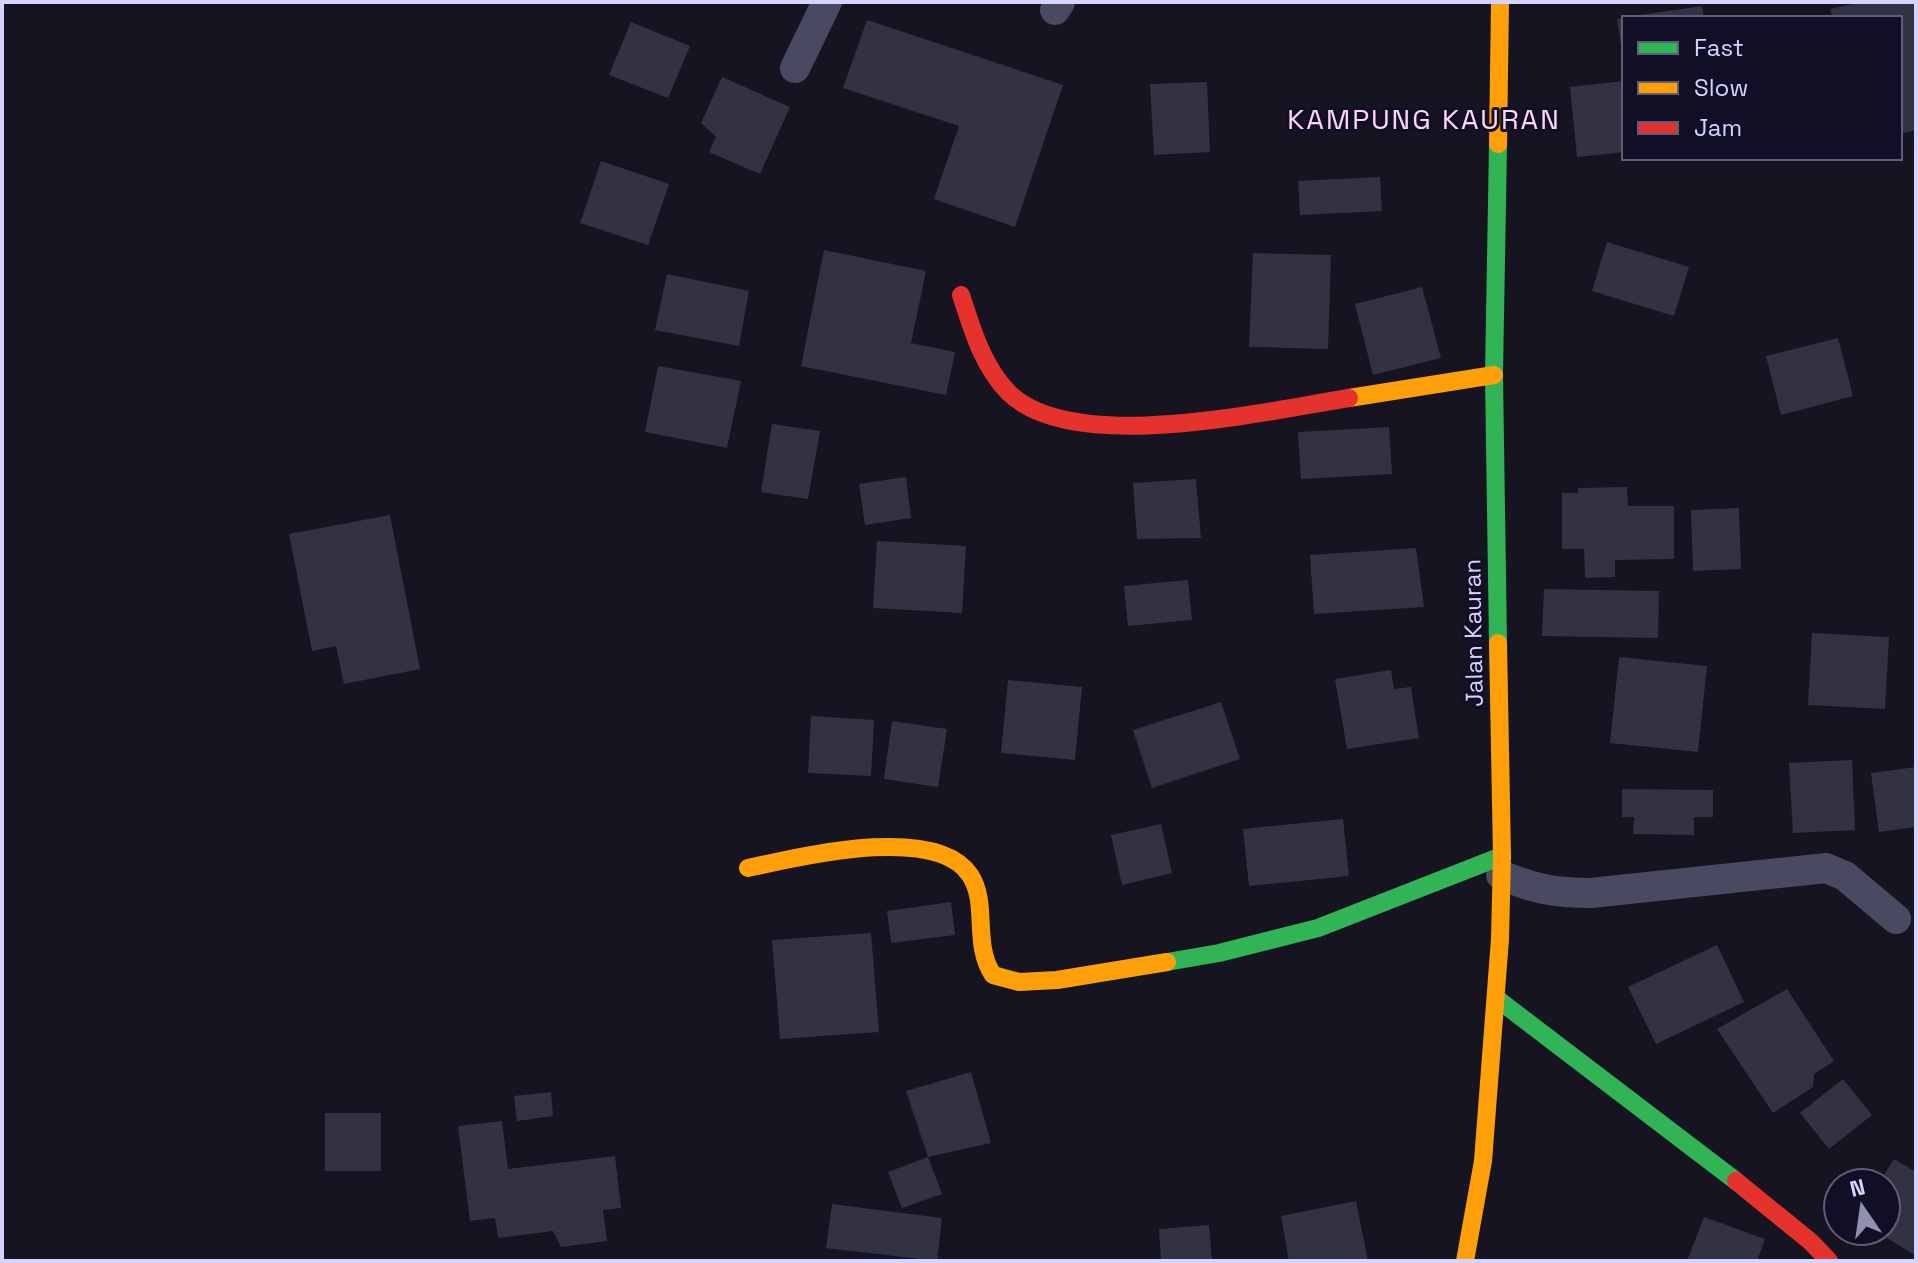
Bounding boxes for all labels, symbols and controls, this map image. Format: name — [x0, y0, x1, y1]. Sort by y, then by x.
legend — [1622, 16, 1902, 160]
text: Fast — [1694, 32, 1744, 63]
text: Slow — [1694, 72, 1748, 103]
district label: KAMPUNG KAURAN — [1287, 101, 1561, 137]
text: Jam — [1694, 112, 1742, 143]
street label: Jalan Kauran — [1456, 559, 1490, 707]
north arrow — [1822, 1167, 1902, 1247]
text: N — [1847, 1172, 1868, 1203]

